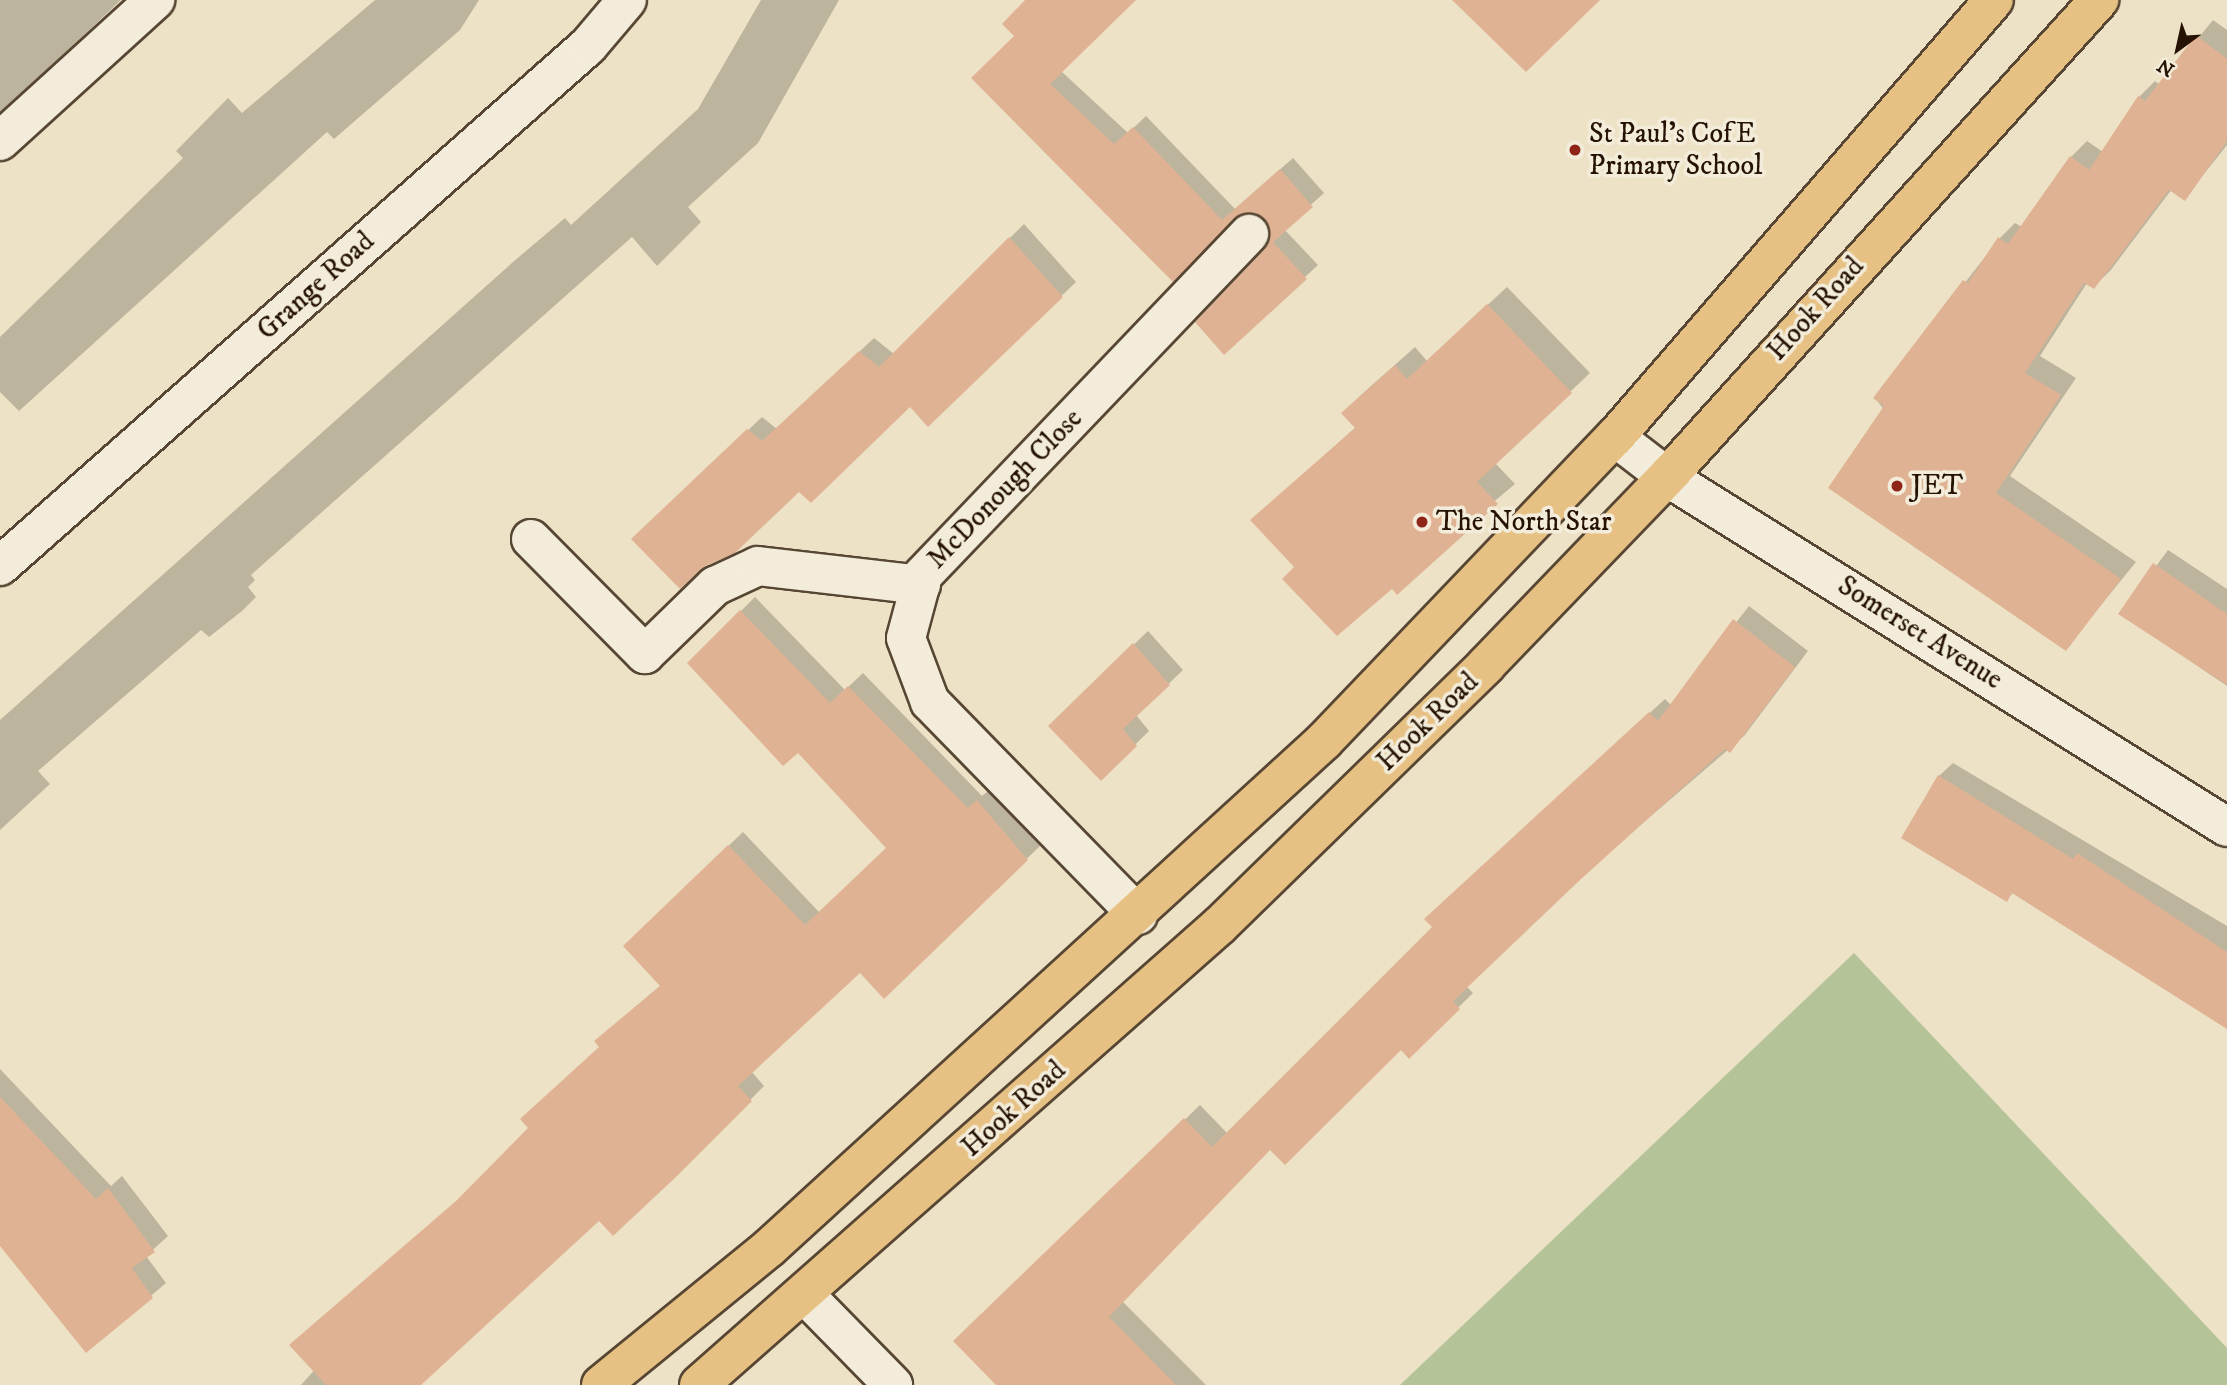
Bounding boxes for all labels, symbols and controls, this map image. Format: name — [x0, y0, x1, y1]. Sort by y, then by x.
north arrow — [2143, 14, 2213, 84]
text: N — [2153, 53, 2179, 81]
place label: St Paul's CofE Primary School — [1589, 117, 1762, 183]
marker: St Paul's CofE Primary School — [1567, 142, 1583, 158]
street label: Grange Road — [251, 225, 381, 347]
street label: Hook Road — [1761, 250, 1871, 368]
street label: McDonough Close — [920, 402, 1090, 576]
place label: JET — [1911, 469, 1963, 503]
marker: JET — [1889, 478, 1905, 494]
place label: The North Star — [1436, 505, 1611, 539]
marker: The North Star — [1414, 514, 1430, 530]
street label: Somerset Avenue — [1831, 569, 2009, 697]
street label: Hook Road — [1370, 665, 1486, 779]
street label: Hook Road — [955, 1054, 1073, 1164]

